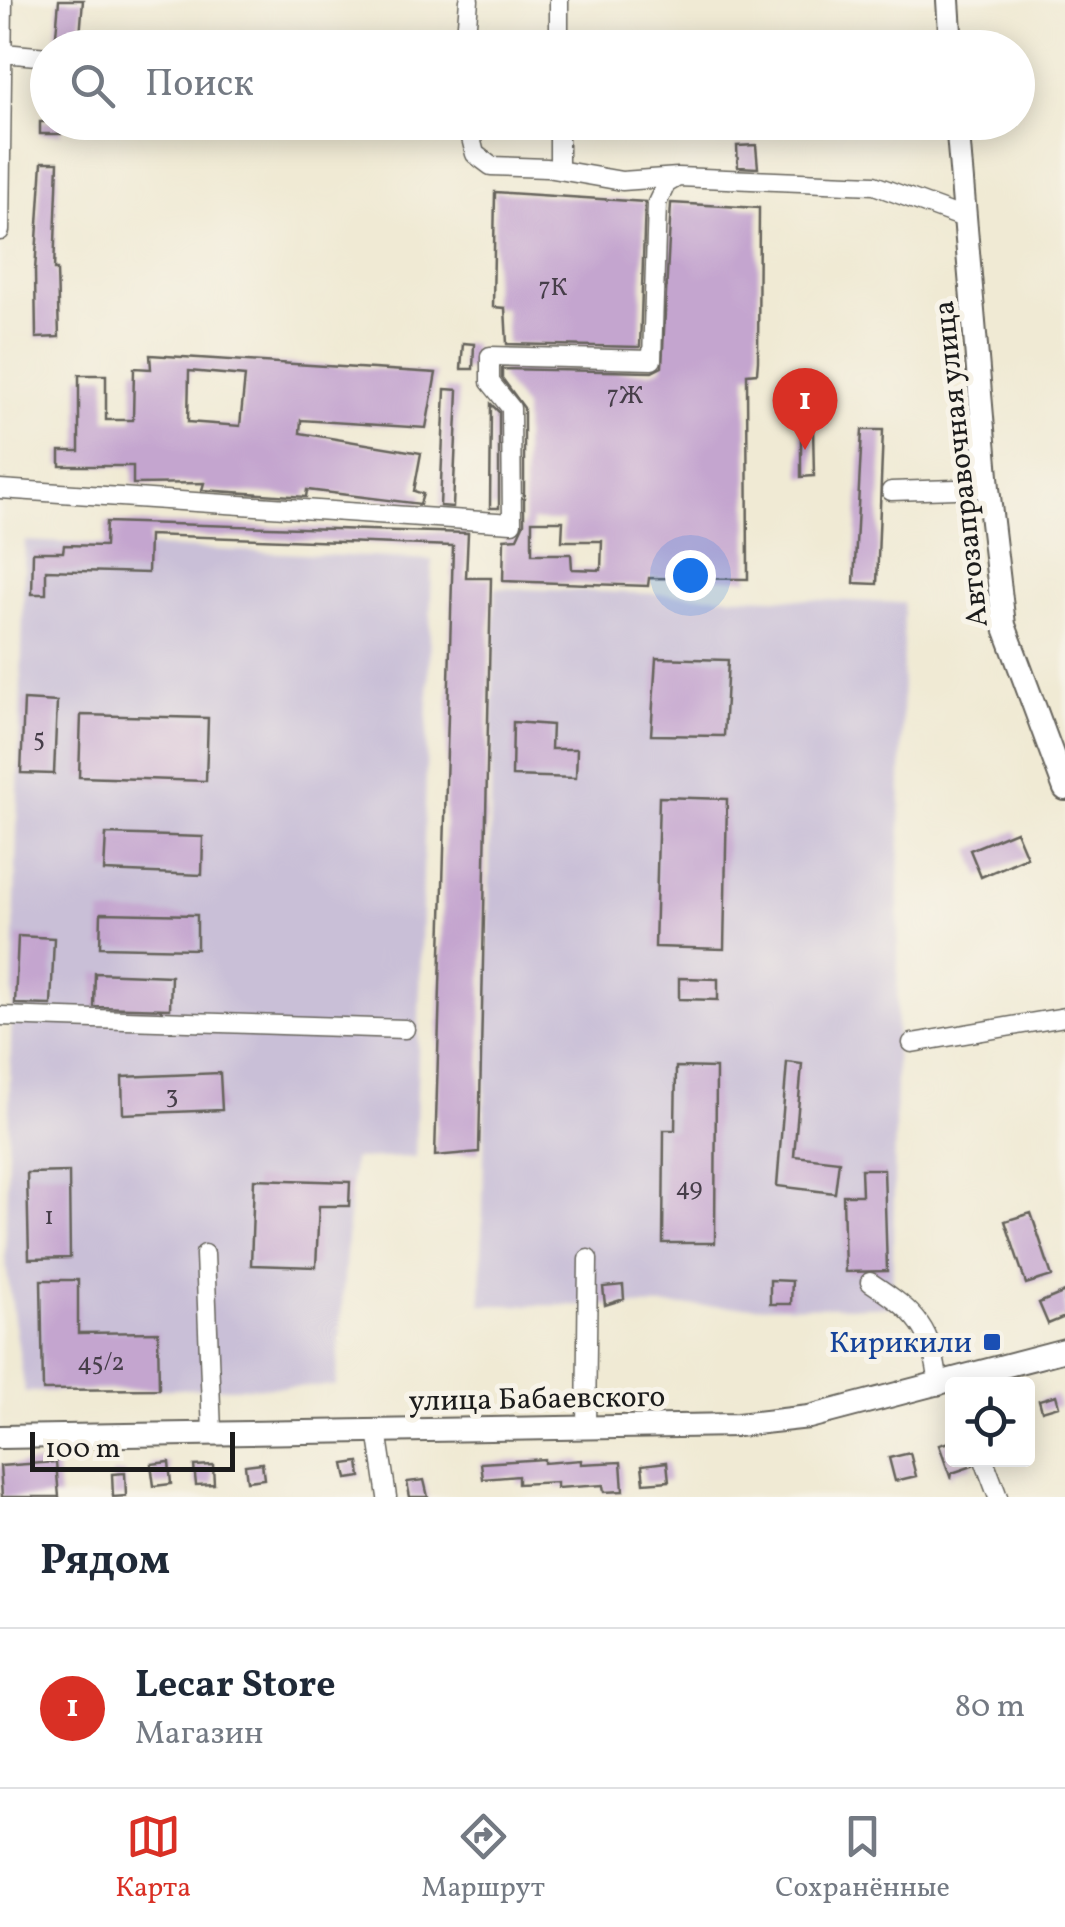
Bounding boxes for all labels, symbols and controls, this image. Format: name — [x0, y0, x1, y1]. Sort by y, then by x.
search box — [30, 30, 1035, 140]
icon: search — [65, 58, 120, 113]
text: Поиск — [145, 59, 254, 112]
house number: 7К — [538, 271, 568, 306]
street label: Автозаправочная улица — [924, 298, 1000, 629]
pin: 1 — [772, 368, 838, 450]
house number: 7Ж — [607, 379, 643, 414]
your location — [665, 550, 716, 601]
house number: 5 — [33, 722, 45, 757]
house number: 3 — [166, 1079, 178, 1114]
house number: 49 — [675, 1171, 703, 1206]
house number: 1 — [44, 1200, 54, 1235]
place label: Кирикили — [829, 1323, 972, 1365]
marker: Кирикили — [981, 1331, 1003, 1353]
house number: 45/2 — [77, 1346, 125, 1381]
street label: улица Бабаевского — [408, 1377, 666, 1423]
map controls — [945, 1377, 1035, 1467]
button: locate — [945, 1377, 1035, 1467]
scale bar — [30, 1427, 235, 1472]
text: 100 m — [45, 1430, 120, 1469]
text: Рядом — [40, 1533, 170, 1592]
text: Lecar Store — [135, 1660, 336, 1713]
text: 1 — [66, 1686, 79, 1730]
text: 80 m — [955, 1686, 1025, 1730]
text: Магазин — [135, 1713, 263, 1757]
tab: Карта — [115, 1809, 191, 1908]
tab: Маршрут — [421, 1809, 545, 1908]
tab: Сохранённые — [775, 1809, 950, 1908]

